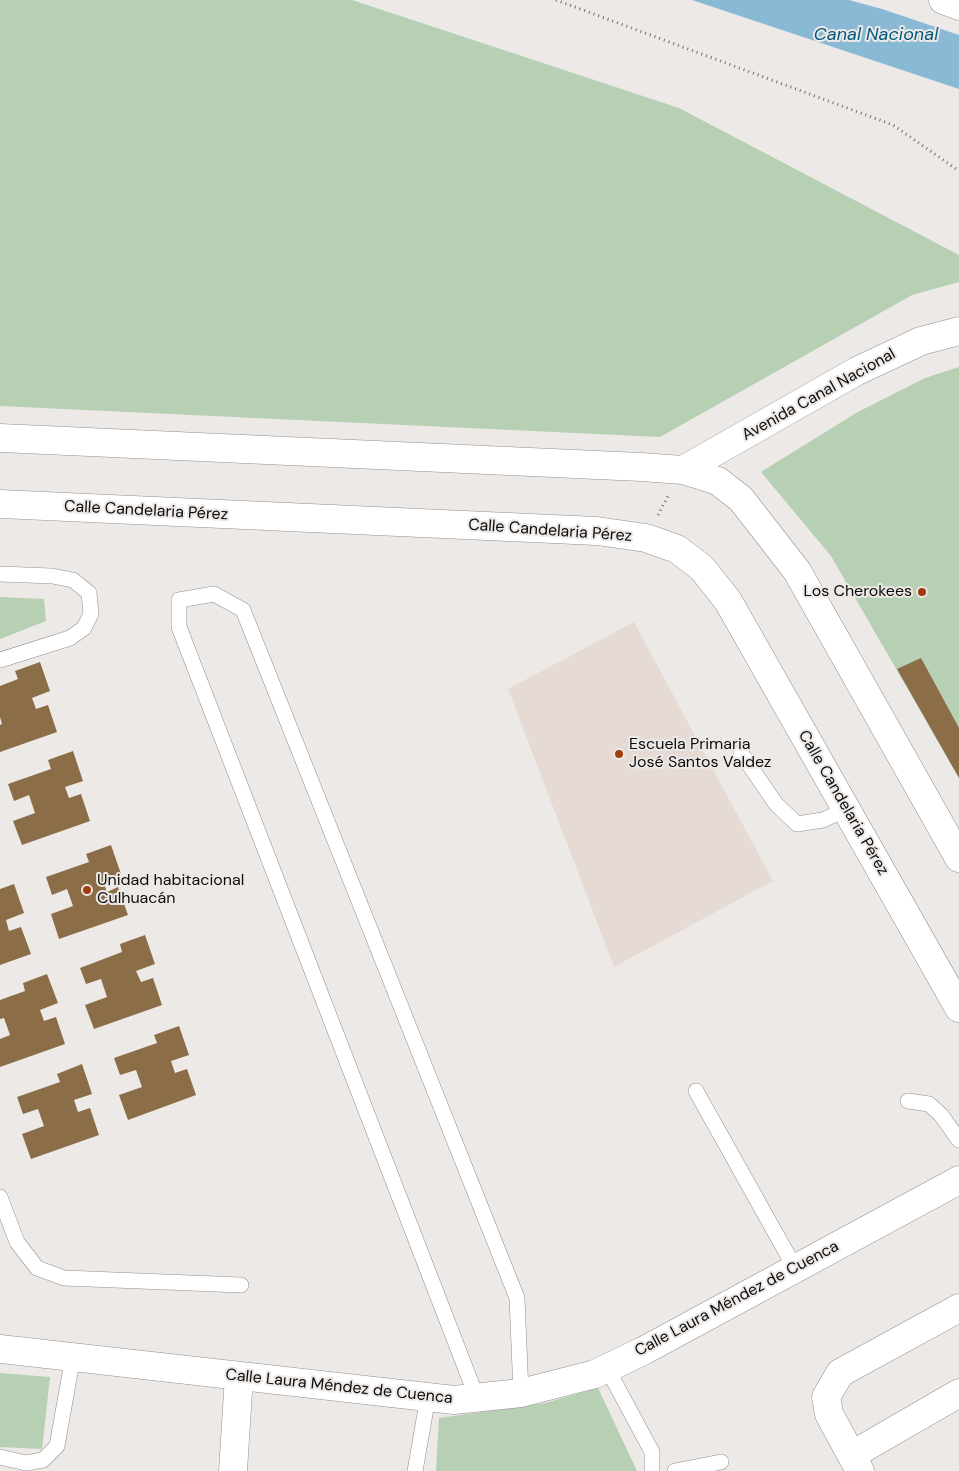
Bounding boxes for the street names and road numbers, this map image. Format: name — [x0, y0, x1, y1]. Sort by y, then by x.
street label: Avenida Canal Nacional — [739, 345, 899, 445]
street label: Calle Candelaria Pérez — [64, 497, 228, 525]
street label: Calle Candelaria Pérez — [467, 516, 633, 546]
street label: Calle Candelaria Pérez — [794, 727, 892, 879]
street label: Calle Laura Méndez de Cuenca — [632, 1237, 842, 1361]
street label: Calle Laura Méndez de Cuenca — [224, 1366, 454, 1408]

